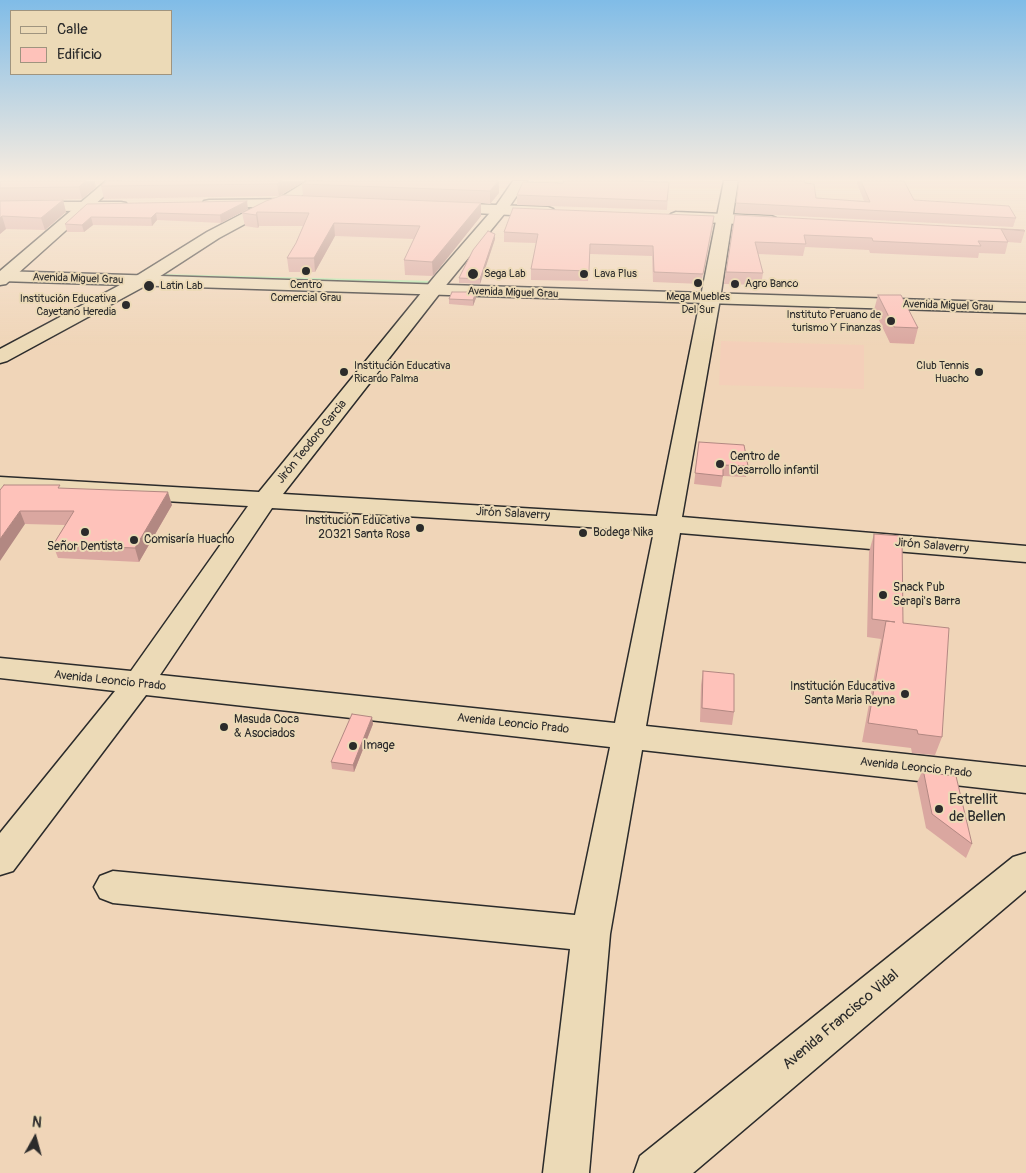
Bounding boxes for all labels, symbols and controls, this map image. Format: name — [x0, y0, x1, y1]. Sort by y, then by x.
legend — [10, 10, 172, 75]
text: Calle — [57, 20, 88, 39]
text: Edificio — [57, 45, 102, 64]
marker: Centro Comercial Grau — [300, 265, 312, 277]
marker: Sega Lab — [466, 267, 480, 281]
place label: Sega Lab — [484, 267, 526, 281]
place label: Lava Plus — [594, 267, 637, 281]
marker: Lava Plus — [578, 268, 590, 280]
street label: Avenida Miguel Grau — [32, 271, 124, 287]
marker: Mega Muebles Del Sur — [692, 277, 704, 289]
place label: Agro Banco — [745, 277, 798, 291]
place label: Centro Comercial Grau — [271, 278, 341, 304]
marker: Agro Banco — [729, 278, 741, 290]
marker: Latin Lab — [142, 279, 156, 293]
place label: Latin Lab — [160, 279, 203, 293]
street label: Avenida Miguel Grau — [467, 285, 559, 301]
place label: Mega Muebles Del Sur — [666, 290, 730, 316]
place label: Institución Educativa Cayetano Heredia — [20, 292, 116, 318]
street label: Avenida Miguel Grau — [902, 298, 994, 314]
marker: Institución Educativa Cayetano Heredia — [120, 299, 132, 311]
place label: Instituto Peruano de turismo Y Finanzas — [786, 308, 881, 334]
marker: Instituto Peruano de turismo Y Finanzas — [885, 315, 897, 327]
place label: Institución Educativa Ricardo Palma — [354, 359, 450, 385]
place label: Club Tennis Huacho — [916, 359, 969, 385]
marker: Institución Educativa Ricardo Palma — [338, 366, 350, 378]
marker: Club Tennis Huacho — [973, 366, 985, 378]
street label: Jirón Teodoro Garcia — [274, 397, 350, 487]
place label: Centro de Desarrollo infantil — [730, 450, 819, 478]
marker: Centro de Desarrollo infantil — [714, 458, 726, 470]
street label: Jirón Salaverry — [476, 505, 550, 523]
place label: Institución Educativa 20321 Santa Rosa — [305, 514, 410, 542]
marker: Institución Educativa 20321 Santa Rosa — [414, 522, 426, 534]
marker: Señor Dentista — [79, 526, 91, 538]
place label: Bodega Nika — [593, 526, 653, 540]
marker: Bodega Nika — [577, 527, 589, 539]
place label: Comisaría Huacho — [144, 533, 234, 547]
marker: Comisaría Huacho — [128, 534, 140, 546]
street label: Jirón Salaverry — [894, 536, 970, 556]
place label: Señor Dentista — [47, 540, 123, 554]
place label: Snack Pub Serapi's Barra — [893, 581, 960, 609]
marker: Snack Pub Serapi's Barra — [877, 589, 889, 601]
street label: Avenida Leoncio Prado — [53, 668, 167, 694]
place label: Institución Educativa Santa Maria Reyna — [790, 680, 895, 708]
marker: Institución Educativa Santa Maria Reyna — [899, 688, 911, 700]
street label: Avenida Leoncio Prado — [456, 711, 570, 737]
place label: Masuda Coca & Asociados — [234, 713, 299, 741]
marker: Masuda Coca & Asociados — [218, 721, 230, 733]
place label: Image — [363, 739, 395, 753]
marker: Image — [347, 740, 359, 752]
street label: Avenida Leoncio Prado — [859, 755, 973, 781]
place label: Estrellit de Bellen — [949, 791, 1006, 826]
marker: Estrellit de Bellen — [933, 803, 945, 815]
street label: Avenida Francisco Vidal — [779, 966, 903, 1074]
north arrow — [10, 1113, 60, 1163]
text: N — [31, 1114, 43, 1132]

